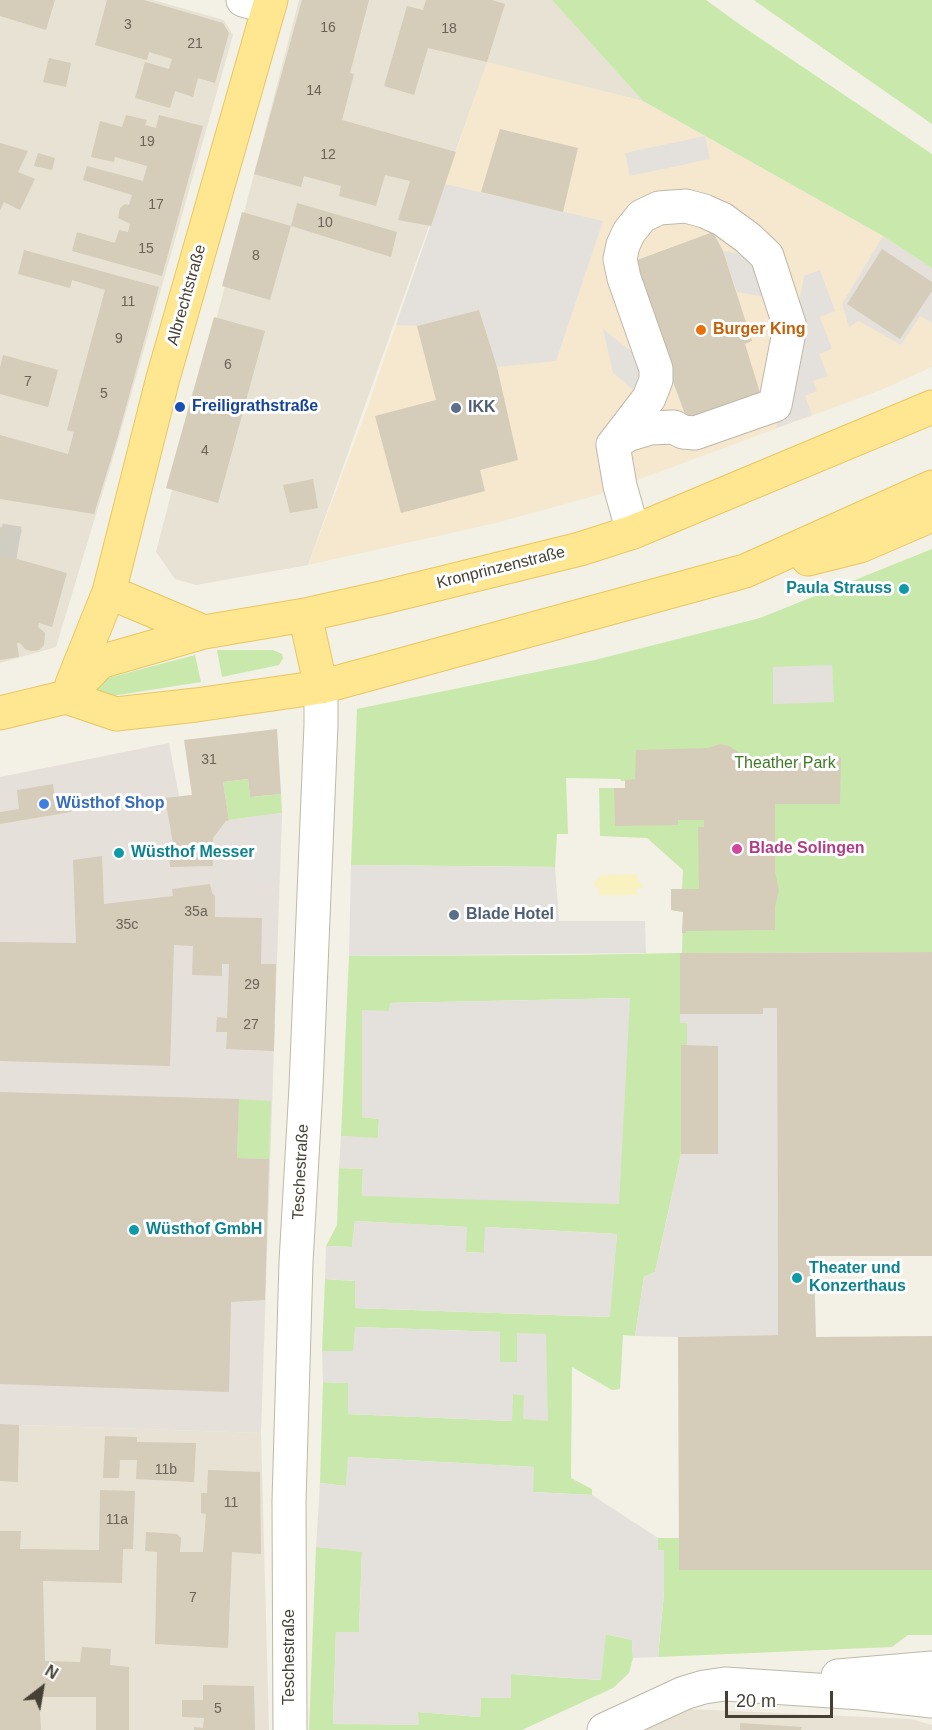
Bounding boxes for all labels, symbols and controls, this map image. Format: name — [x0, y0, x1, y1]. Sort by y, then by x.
house number: 3 — [124, 17, 132, 33]
house number: 16 — [320, 20, 336, 36]
house number: 18 — [441, 21, 457, 37]
house number: 21 — [187, 36, 203, 52]
house number: 14 — [306, 83, 322, 99]
house number: 19 — [139, 134, 155, 150]
house number: 12 — [320, 147, 336, 163]
house number: 17 — [148, 197, 164, 213]
house number: 10 — [317, 215, 333, 231]
house number: 15 — [138, 241, 154, 257]
street label: Albrechtstraße — [163, 242, 211, 348]
house number: 8 — [252, 248, 260, 264]
house number: 11 — [121, 294, 135, 310]
place label: Burger King — [713, 320, 805, 340]
marker: Burger King — [694, 323, 708, 337]
house number: 9 — [115, 331, 123, 347]
house number: 6 — [224, 357, 232, 373]
house number: 7 — [24, 374, 32, 390]
house number: 5 — [100, 386, 108, 402]
place label: Freiligrathstraße — [192, 397, 318, 417]
place label: IKK — [468, 398, 496, 418]
marker: Freiligrathstraße — [173, 400, 187, 414]
marker: IKK — [449, 401, 463, 415]
house number: 4 — [201, 443, 209, 459]
street label: Kronprinzenstraße — [435, 543, 567, 593]
place label: Paula Strauss — [786, 579, 892, 599]
marker: Paula Strauss — [897, 582, 911, 596]
house number: 31 — [201, 752, 217, 768]
park label: Theather Park — [734, 754, 836, 774]
place label: Wüsthof Shop — [56, 794, 164, 814]
marker: Wüsthof Shop — [37, 797, 51, 811]
place label: Blade Solingen — [749, 839, 865, 859]
marker: Blade Solingen — [730, 842, 744, 856]
place label: Wüsthof Messer — [131, 843, 255, 863]
marker: Wüsthof Messer — [112, 846, 126, 860]
house number: 35a — [184, 904, 208, 920]
place label: Blade Hotel — [466, 905, 554, 925]
marker: Blade Hotel — [447, 908, 461, 922]
house number: 35c — [116, 917, 138, 933]
house number: 29 — [244, 977, 260, 993]
house number: 27 — [243, 1017, 259, 1033]
street label: Teschestraße — [289, 1124, 313, 1220]
place label: Wüsthof GmbH — [146, 1220, 262, 1240]
marker: Wüsthof GmbH — [127, 1223, 141, 1237]
place label: Theater und Konzerthaus — [809, 1259, 906, 1297]
marker: Theater und Konzerthaus — [790, 1271, 804, 1285]
house number: 11b — [155, 1462, 177, 1478]
house number: 11 — [224, 1495, 238, 1511]
house number: 11a — [106, 1512, 128, 1528]
house number: 7 — [189, 1590, 197, 1606]
street label: Teschestraße — [280, 1609, 300, 1705]
north arrow — [12, 1658, 72, 1718]
text: N — [42, 1662, 61, 1682]
scale bar — [728, 1679, 836, 1717]
text: 20 m — [736, 1691, 776, 1711]
house number: 5 — [214, 1701, 222, 1717]

